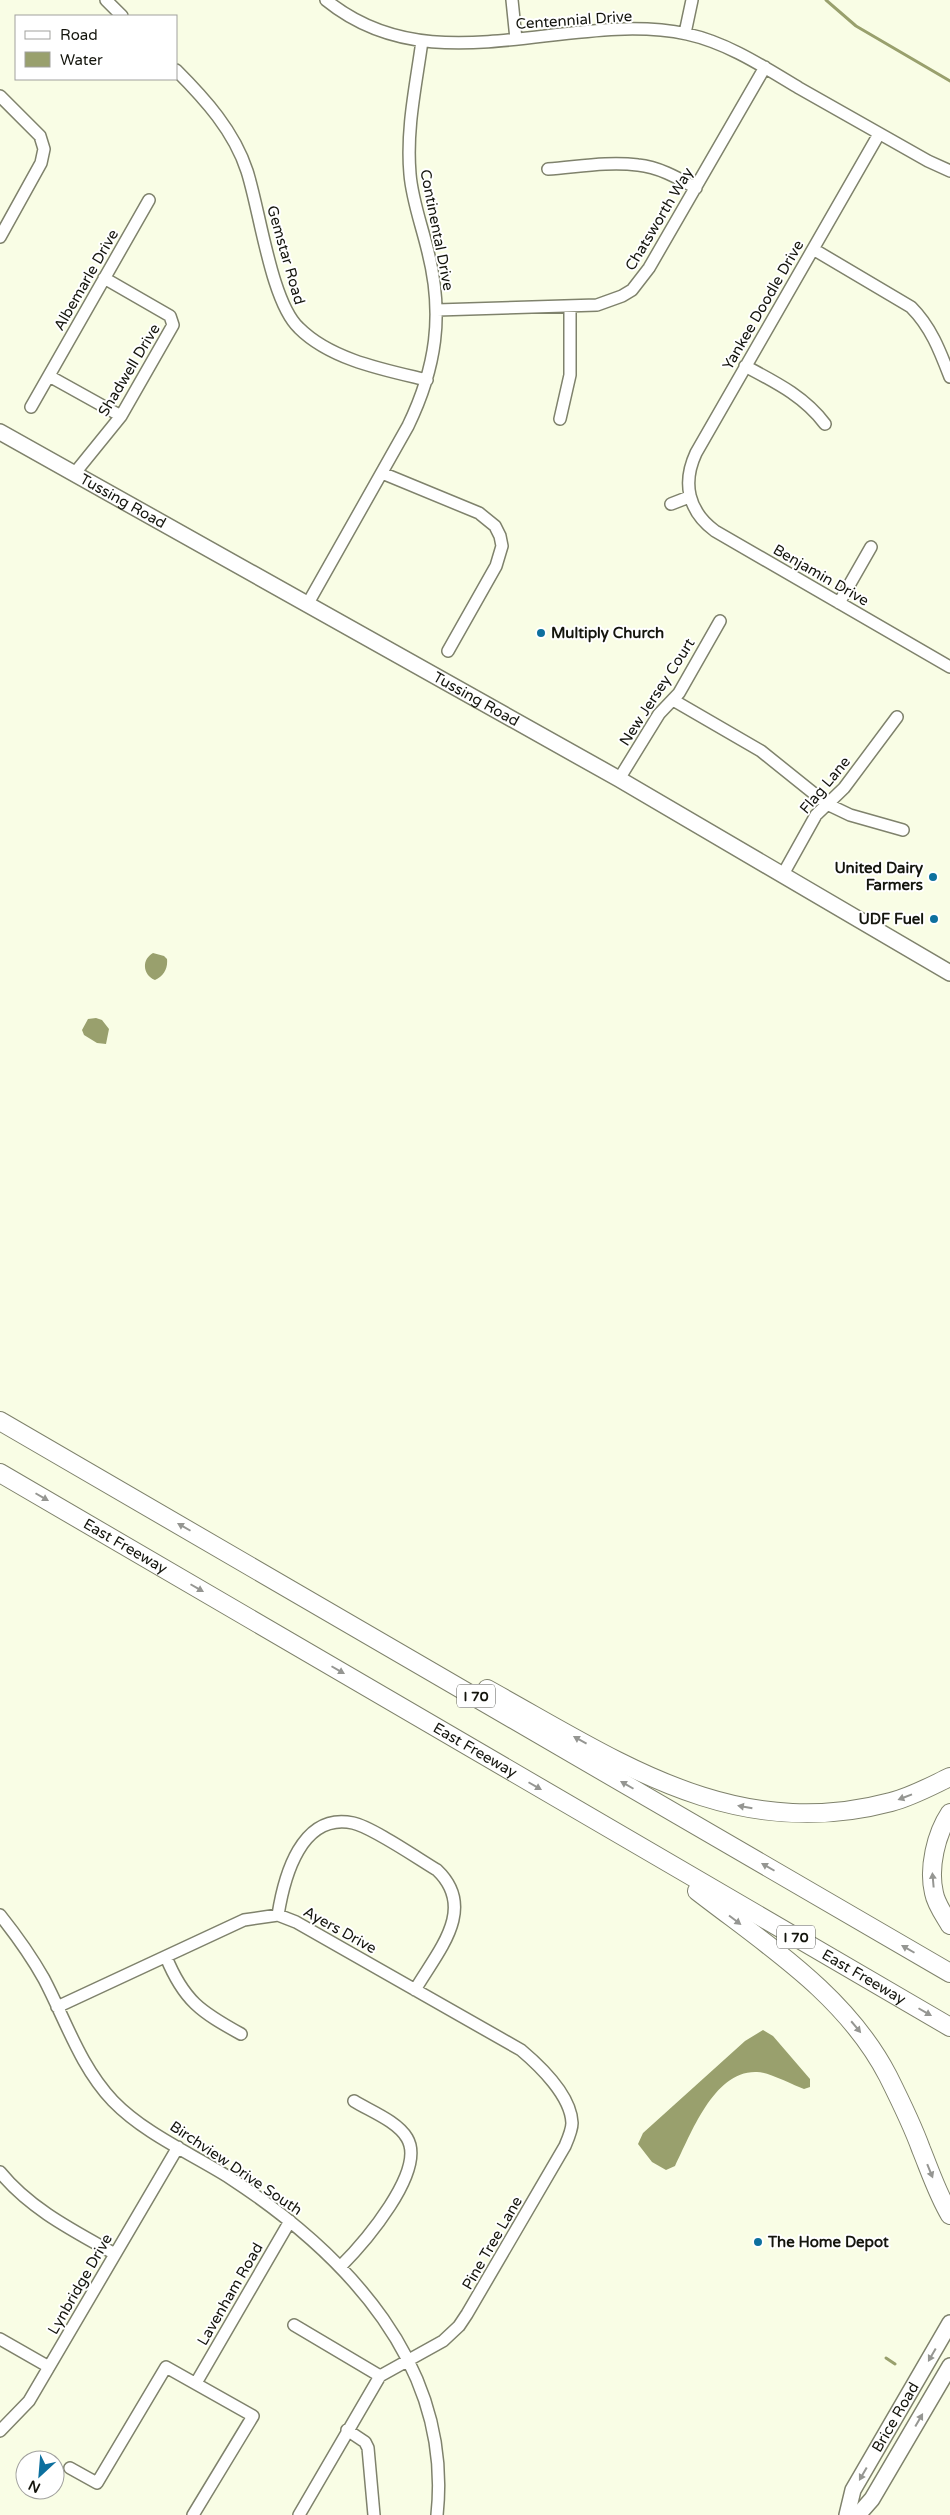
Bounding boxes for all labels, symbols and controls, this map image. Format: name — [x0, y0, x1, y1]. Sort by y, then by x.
street label: Centennial Drive — [515, 7, 633, 33]
legend — [15, 15, 178, 80]
text: Road — [60, 26, 98, 44]
text: Water — [60, 51, 103, 69]
street label: Chatsworth Way — [621, 164, 697, 274]
street label: Continental Drive — [416, 168, 458, 292]
street label: Gemstar Road — [263, 203, 309, 307]
street label: Albemarle Drive — [50, 226, 122, 334]
street label: Yankee Doodle Drive — [719, 237, 807, 373]
street label: Shadwell Drive — [94, 320, 164, 420]
street label: Tussing Road — [77, 470, 169, 532]
street label: Benjamin Drive — [770, 540, 872, 610]
place label: Multiply Church — [551, 624, 664, 643]
marker: Multiply Church — [535, 627, 547, 639]
street label: New Jersey Court — [615, 635, 699, 749]
street label: Tussing Road — [430, 668, 522, 730]
street label: Flag Lane — [796, 753, 854, 817]
place label: United Dairy Farmers — [834, 859, 923, 894]
marker: United Dairy Farmers — [927, 871, 939, 883]
place label: UDF Fuel — [858, 910, 924, 928]
marker: UDF Fuel — [928, 913, 940, 925]
one-way arrow — [36, 1493, 49, 1502]
street label: East Freeway — [80, 1515, 170, 1578]
one-way arrow — [178, 1522, 191, 1531]
one-way arrow — [190, 1584, 205, 1592]
one-way arrow — [330, 1666, 345, 1674]
road number: I 70 — [457, 1684, 495, 1708]
street label: East Freeway — [430, 1719, 520, 1782]
one-way arrow — [572, 1736, 587, 1744]
one-way arrow — [621, 1780, 634, 1789]
one-way arrow — [529, 1781, 542, 1790]
one-way arrow — [898, 1794, 913, 1801]
one-way arrow — [737, 1803, 753, 1811]
one-way arrow — [761, 1862, 774, 1871]
one-way arrow — [929, 1872, 937, 1888]
street label: Ayers Drive — [300, 1903, 380, 1957]
one-way arrow — [728, 1915, 742, 1925]
road number: I 70 — [777, 1925, 815, 1948]
one-way arrow — [901, 1944, 914, 1953]
street label: East Freeway — [819, 1945, 909, 2008]
one-way arrow — [919, 2008, 932, 2017]
one-way arrow — [851, 2021, 862, 2034]
street label: Birchview Drive South — [166, 2117, 306, 2219]
one-way arrow — [926, 2164, 934, 2179]
street label: Pine Tree Lane — [458, 2193, 526, 2293]
street label: Lynbridge Drive — [44, 2231, 116, 2337]
place label: The Home Depot — [767, 2233, 889, 2252]
marker: The Home Depot — [752, 2236, 764, 2248]
street label: Lavenham Road — [193, 2240, 267, 2348]
one-way arrow — [928, 2347, 936, 2362]
street label: Brice Road — [868, 2379, 923, 2455]
one-way arrow — [914, 2413, 923, 2426]
north arrow — [15, 2450, 65, 2500]
one-way arrow — [859, 2467, 867, 2481]
text: N — [26, 2476, 43, 2496]

